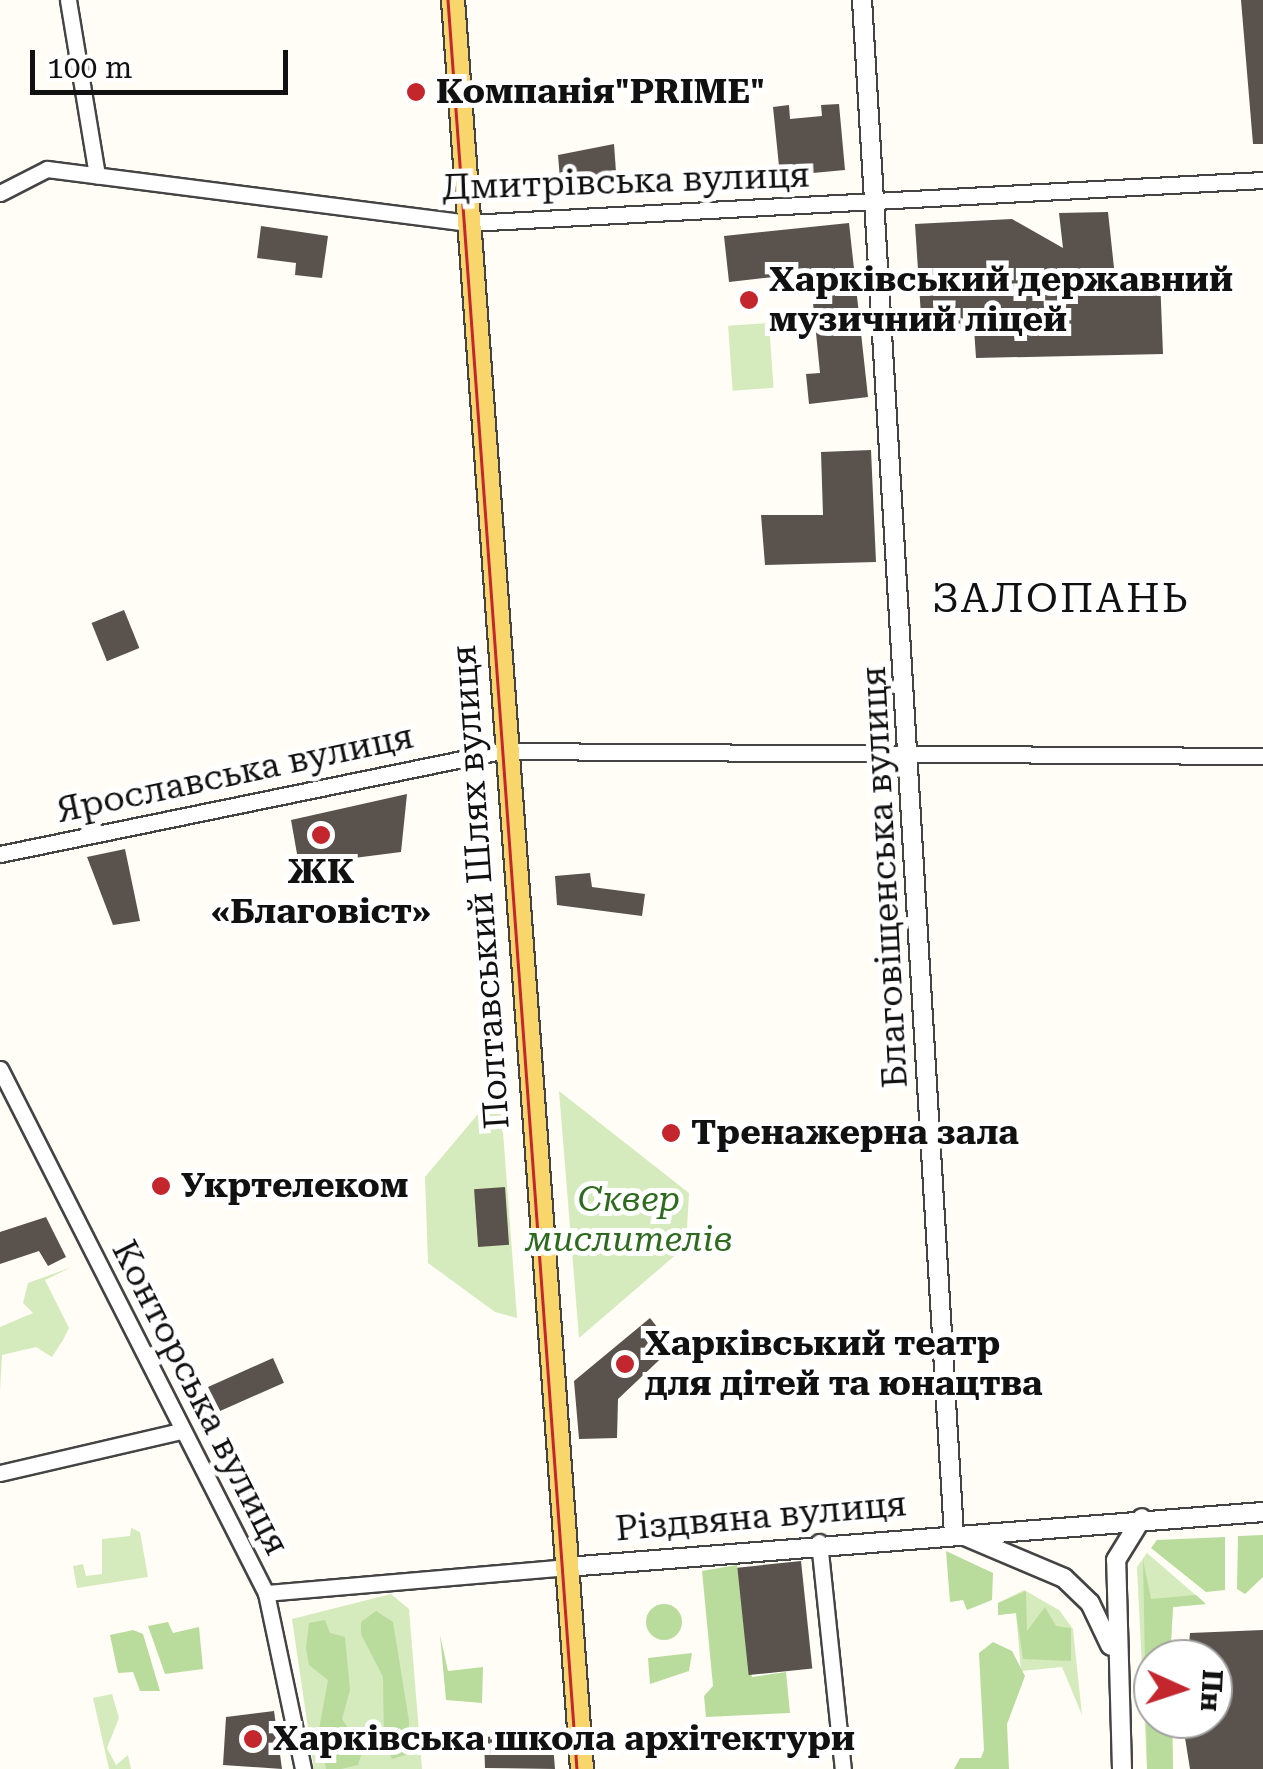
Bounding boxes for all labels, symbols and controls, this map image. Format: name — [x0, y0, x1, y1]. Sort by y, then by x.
scale bar — [35, 30, 292, 92]
text: 100 m — [47, 50, 132, 85]
place label: Компанія"PRIME" — [436, 71, 765, 113]
marker: Компанія"PRIME" — [405, 81, 427, 103]
street label: Дмитрівська вулиця — [441, 155, 811, 209]
place label: Харківський державний музичний ліцей — [769, 259, 1233, 341]
marker: Харківський державний музичний ліцей — [738, 289, 760, 311]
district label: ЗАЛОПАНЬ — [932, 575, 1190, 623]
street label: Полтавський Шлях вулиця — [443, 643, 519, 1131]
street label: Благовіщенська вулиця — [853, 665, 917, 1089]
street label: Ярославська вулиця — [53, 716, 417, 832]
marker: ЖК «Благовіст» — [310, 824, 332, 846]
place label: ЖК «Благовіст» — [211, 851, 431, 933]
place label: Тренажерна зала — [691, 1112, 1019, 1154]
marker: Тренажерна зала — [660, 1122, 682, 1144]
place label: Укртелеком — [181, 1165, 408, 1207]
marker: Укртелеком — [150, 1175, 172, 1197]
park label: Сквер мислителів — [525, 1179, 733, 1261]
street label: Конторська вулиця — [102, 1234, 298, 1562]
place label: Харківський театр для дітей та юнацтва — [645, 1323, 1043, 1405]
marker: Харківський театр для дітей та юнацтва — [614, 1353, 636, 1375]
street label: Різдвяна вулиця — [614, 1483, 908, 1551]
north arrow — [1133, 1639, 1233, 1739]
text: Пн — [1194, 1669, 1229, 1712]
place label: Харківська школа архітектури — [273, 1718, 855, 1760]
marker: Харківська школа архітектури — [242, 1728, 264, 1750]

